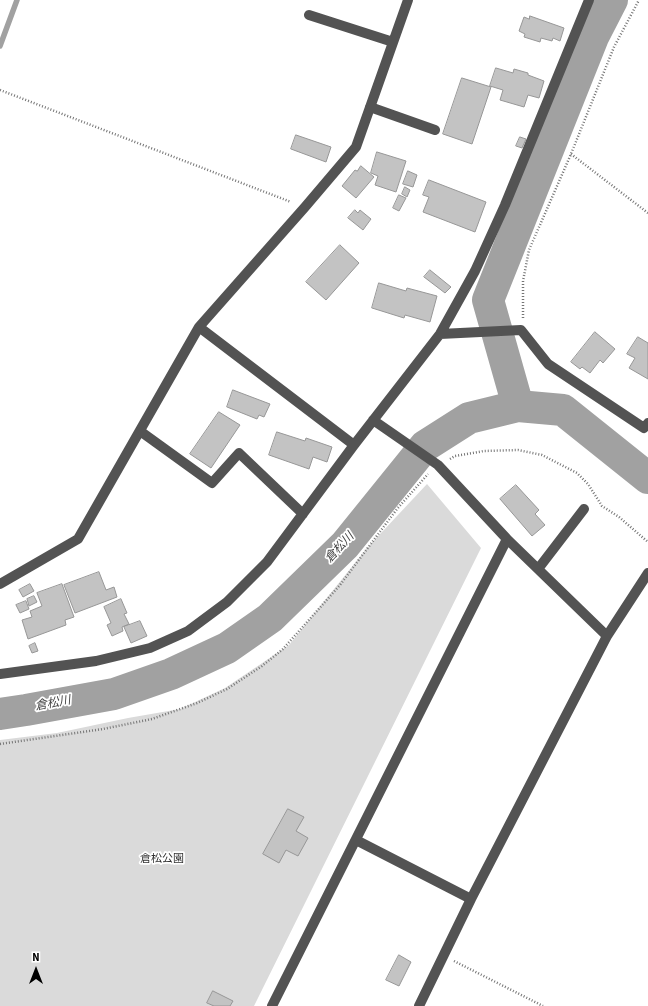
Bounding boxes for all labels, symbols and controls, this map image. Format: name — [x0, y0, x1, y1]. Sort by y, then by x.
water label: 倉松川 — [322, 530, 358, 566]
water label: 倉松川 — [34, 694, 72, 714]
park label: 倉松公園 — [140, 853, 184, 867]
north arrow — [16, 950, 56, 990]
text: N — [32, 950, 40, 965]

